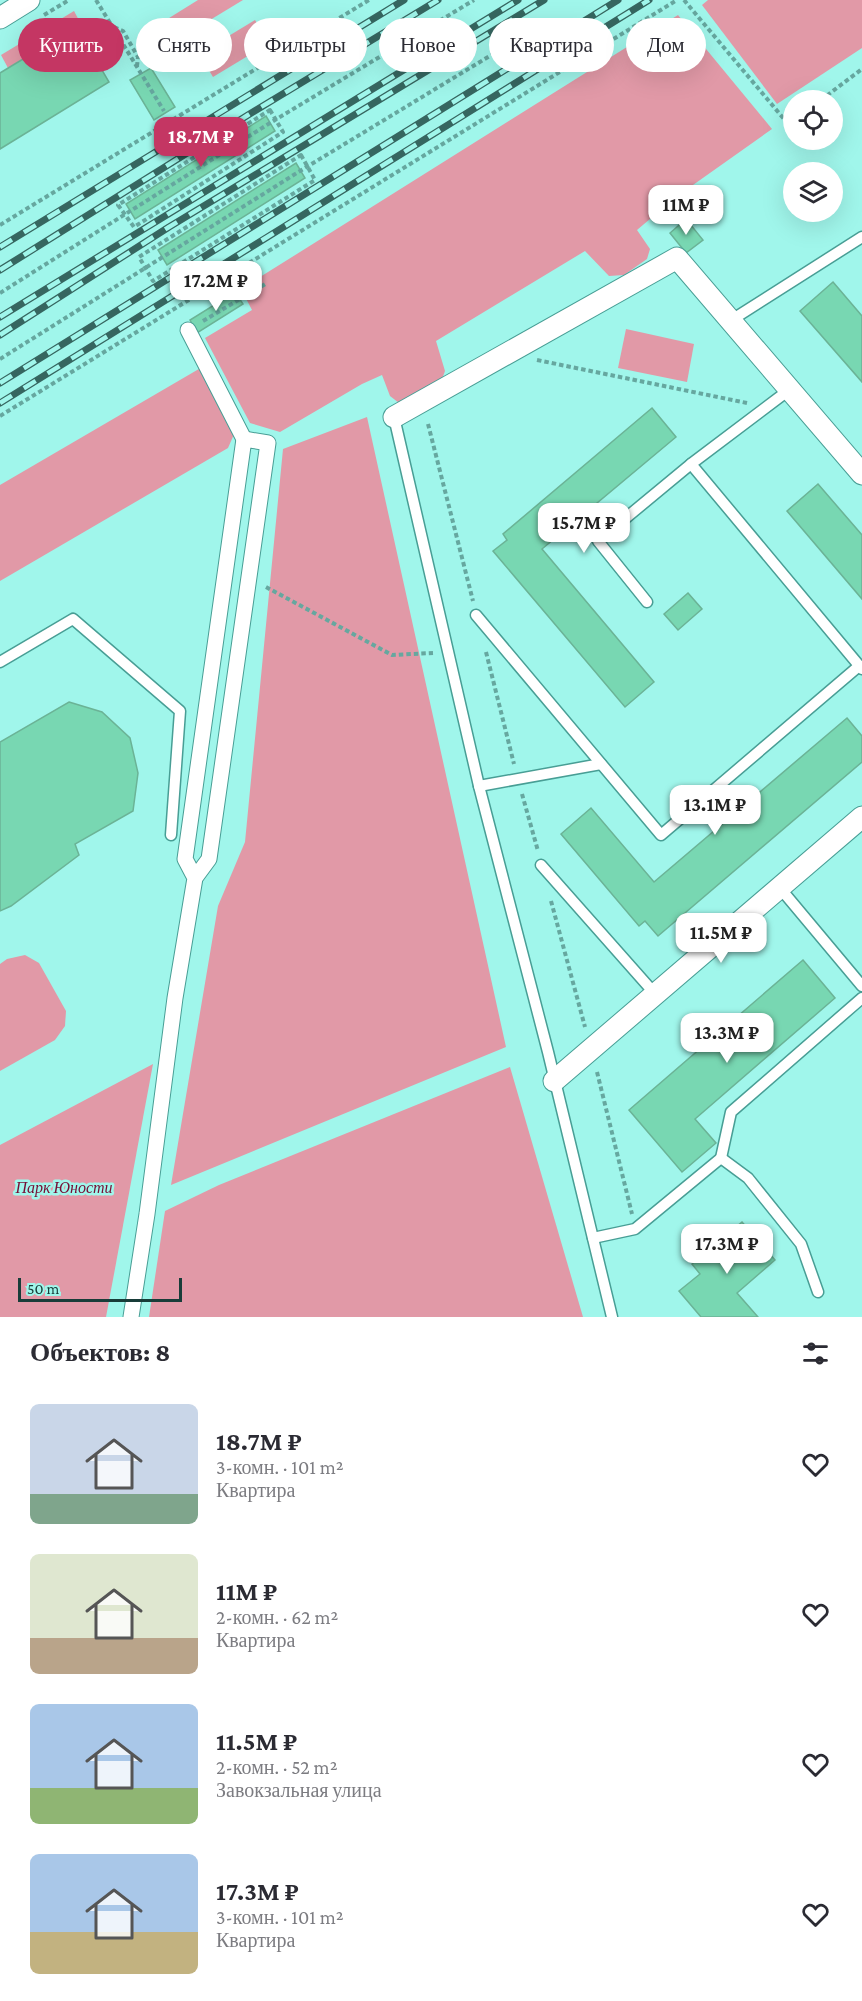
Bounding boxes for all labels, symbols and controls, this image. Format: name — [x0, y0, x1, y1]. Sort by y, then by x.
chip: Купить — [18, 18, 124, 72]
chip: Снять — [136, 18, 232, 72]
chip: Фильтры — [244, 18, 367, 72]
chip: Новое — [379, 18, 477, 72]
chip: Квартира — [489, 18, 614, 72]
chip: Дом — [626, 18, 706, 72]
map controls — [783, 90, 843, 222]
button: locate — [783, 90, 843, 150]
pin: 18.7M ₽ — [146, 117, 256, 168]
text: 18.7M ₽ — [168, 125, 234, 147]
button: layers — [783, 162, 843, 222]
pin: 11M ₽ — [644, 185, 728, 236]
text: 11M ₽ — [662, 193, 710, 215]
pin: 17.2M ₽ — [161, 261, 271, 312]
text: 17.2M ₽ — [184, 269, 248, 291]
pin: 15.7M ₽ — [529, 503, 639, 554]
text: 15.7M ₽ — [552, 511, 616, 533]
pin: 13.1M ₽ — [660, 785, 770, 836]
text: 13.1M ₽ — [684, 793, 746, 815]
pin: 11.5M ₽ — [666, 913, 776, 964]
text: 11.5M ₽ — [690, 921, 752, 943]
pin: 13.3M ₽ — [672, 1013, 782, 1064]
text: 13.3M ₽ — [695, 1021, 759, 1043]
park label: Парк Юности — [14, 1179, 113, 1197]
pin: 17.3M ₽ — [672, 1224, 782, 1275]
text: 17.3M ₽ — [695, 1232, 759, 1254]
scale bar — [18, 1275, 182, 1302]
text: 50 m — [27, 1280, 59, 1297]
icon: filters — [799, 1337, 832, 1370]
text: Объектов: 8 — [30, 1338, 170, 1367]
text: 18.7M ₽ — [216, 1427, 302, 1456]
icon: home — [78, 1428, 150, 1500]
icon: heart — [799, 1448, 832, 1481]
text: 3-комн. · 101 m² — [216, 1456, 344, 1478]
text: Квартира — [216, 1479, 295, 1501]
text: 11M ₽ — [216, 1577, 278, 1606]
icon: home — [78, 1578, 150, 1650]
icon: heart — [799, 1598, 832, 1631]
text: 2-комн. · 62 m² — [216, 1606, 338, 1628]
text: Квартира — [216, 1629, 295, 1651]
text: 11.5M ₽ — [216, 1727, 297, 1756]
icon: home — [78, 1728, 150, 1800]
icon: heart — [799, 1748, 832, 1781]
text: 2-комн. · 52 m² — [216, 1756, 337, 1778]
text: Завокзальная улица — [216, 1779, 382, 1801]
text: 17.3M ₽ — [216, 1877, 299, 1906]
icon: home — [78, 1878, 150, 1950]
icon: heart — [799, 1898, 832, 1931]
text: 3-комн. · 101 m² — [216, 1906, 344, 1928]
text: Квартира — [216, 1929, 295, 1951]

